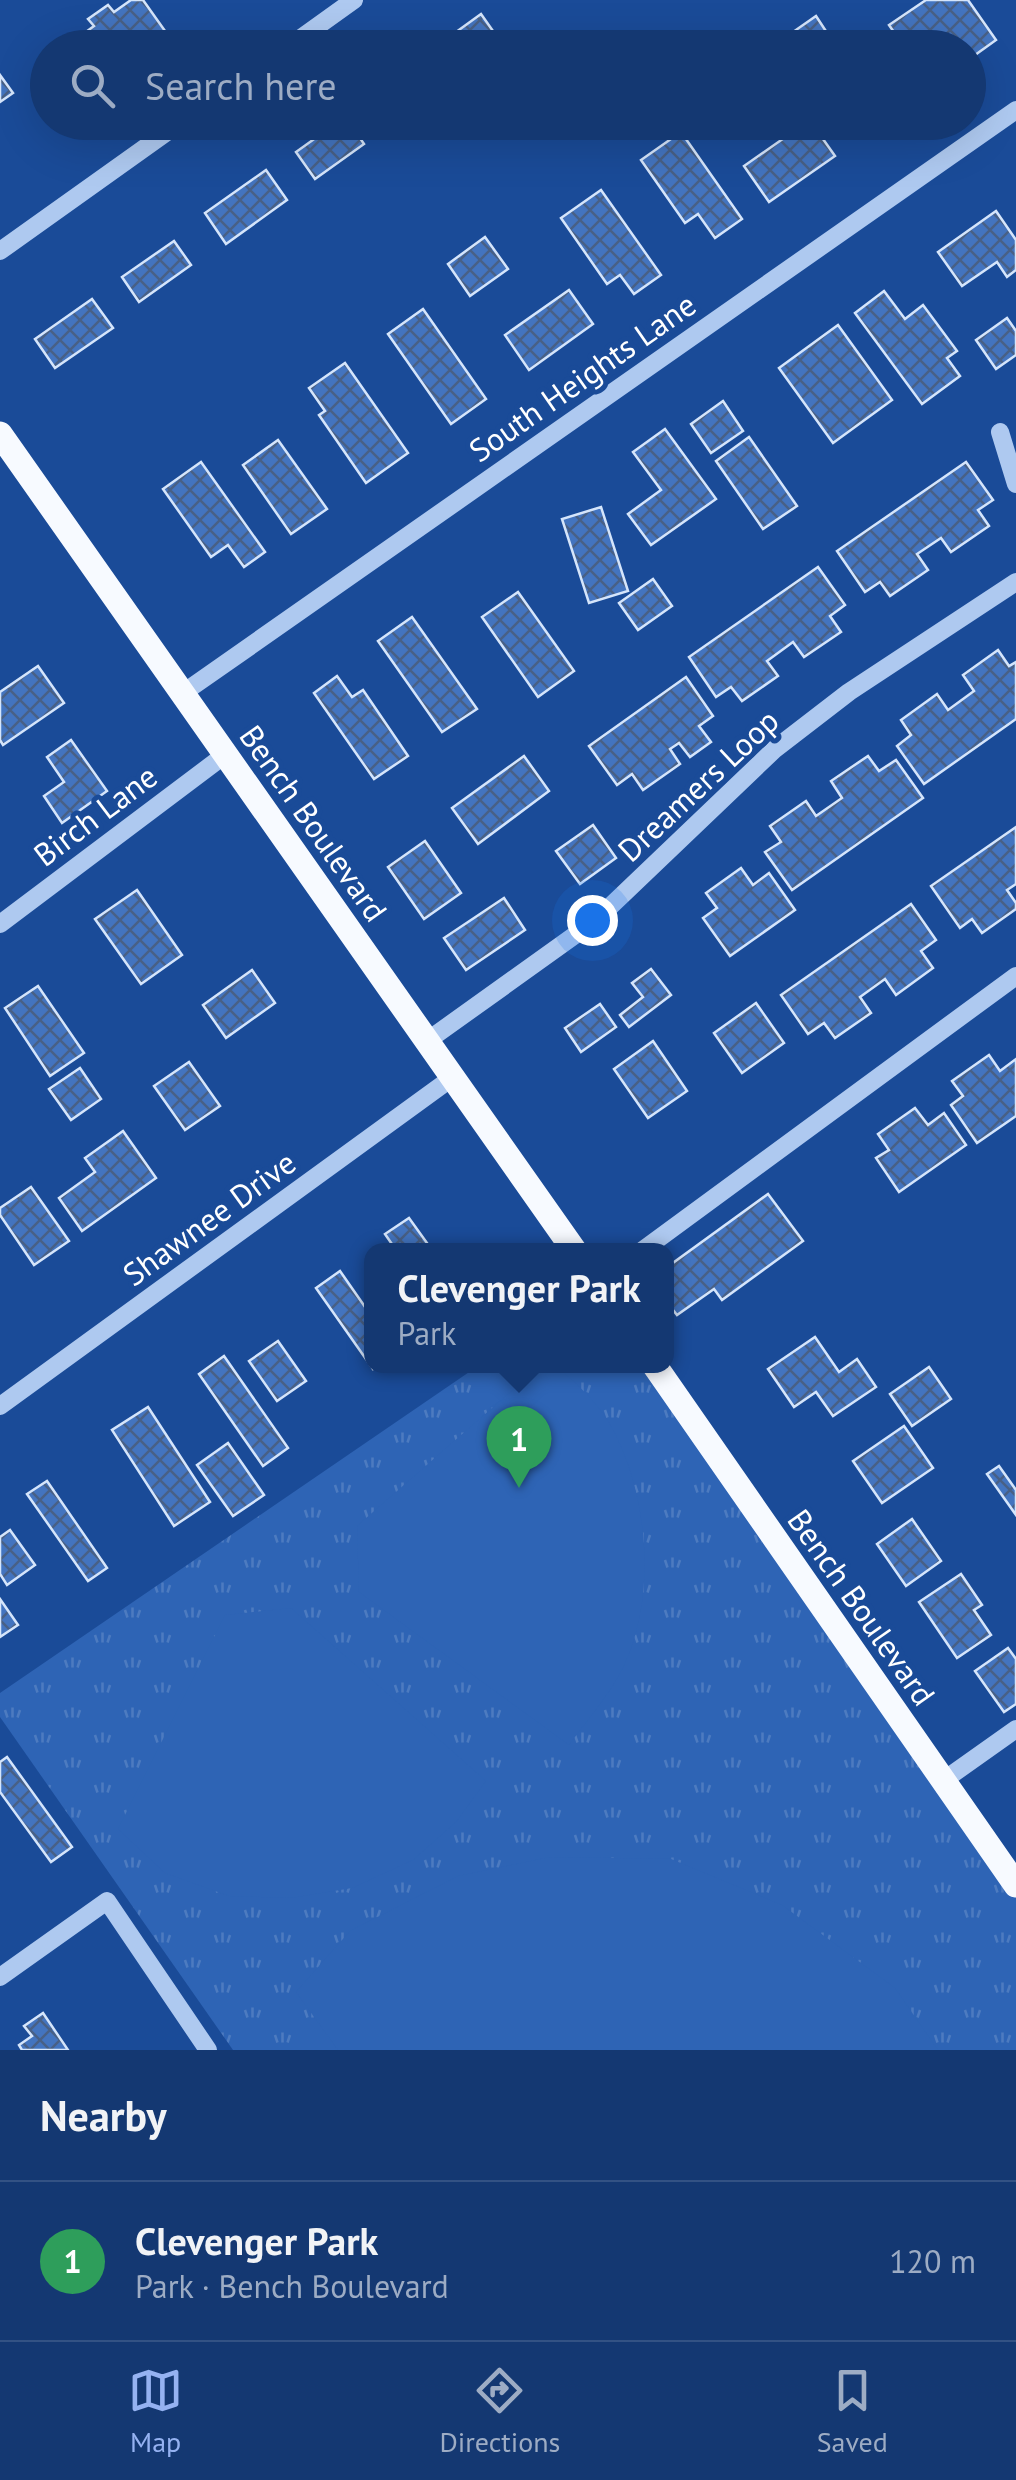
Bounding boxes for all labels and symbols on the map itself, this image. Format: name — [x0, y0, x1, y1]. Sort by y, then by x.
street label: South Heights Lane — [460, 283, 704, 471]
street label: Dreamers Loop — [609, 700, 787, 870]
street label: Bench Boulevard — [231, 717, 397, 929]
street label: Birch Lane — [25, 755, 165, 875]
your location — [567, 895, 618, 946]
street label: Shawnee Drive — [114, 1141, 304, 1295]
pin: 1 — [486, 1406, 552, 1488]
street label: Bench Boulevard — [779, 1501, 945, 1713]

